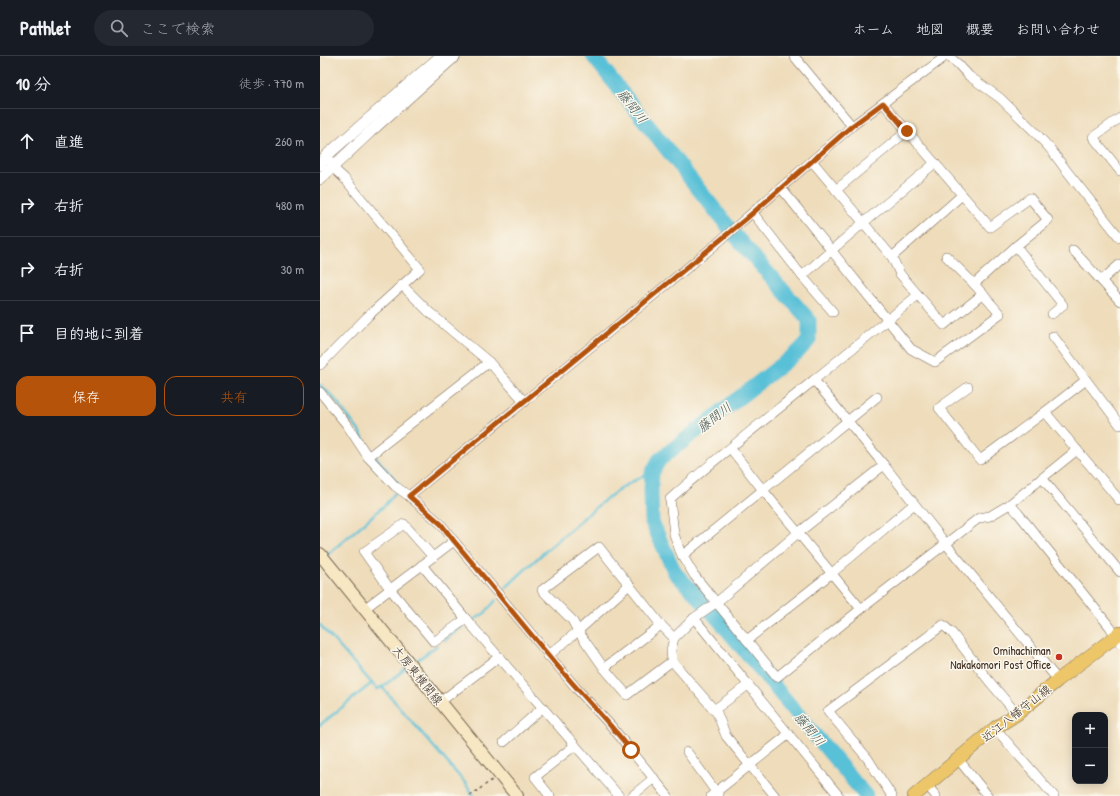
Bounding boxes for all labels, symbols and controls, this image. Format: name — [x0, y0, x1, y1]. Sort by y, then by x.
search box — [94, 10, 374, 46]
text: Pathlet — [20, 15, 70, 41]
icon: search — [108, 17, 130, 39]
text: ここで検索 — [140, 18, 215, 39]
text: ホーム — [853, 19, 894, 38]
text: 地図 — [916, 19, 944, 38]
text: 概要 — [966, 19, 994, 38]
text: お問い合わせ — [1016, 19, 1100, 38]
text: 10 分 — [16, 72, 51, 95]
text: 徒歩 · 770 m — [239, 74, 304, 92]
water label: 藤間川 — [614, 85, 652, 127]
route end — [898, 122, 916, 140]
icon: ahead — [16, 130, 38, 152]
text: 直進 — [54, 131, 84, 152]
text: 260 m — [275, 132, 304, 150]
icon: right — [16, 194, 38, 216]
text: 右折 — [54, 195, 84, 216]
text: 480 m — [276, 196, 304, 214]
icon: right — [16, 258, 38, 280]
text: 右折 — [54, 259, 84, 280]
text: 30 m — [281, 260, 304, 278]
icon: arrive — [16, 322, 38, 344]
text: 目的地に到着 — [54, 323, 144, 344]
button: 保存 — [16, 376, 156, 416]
button: 共有 — [164, 376, 304, 416]
water label: 藤間川 — [693, 398, 735, 436]
street label: 大房東横関線 — [389, 642, 447, 708]
place label: Omihachiman Nakakomori Post Office — [950, 642, 1051, 673]
marker: Omihachiman Nakakomori Post Office — [1054, 652, 1064, 662]
street label: 近江八幡守山線 — [978, 680, 1054, 746]
water label: 藤間川 — [791, 708, 829, 750]
map controls — [1072, 712, 1108, 784]
button: + — [1072, 712, 1108, 748]
route start — [622, 741, 640, 759]
button: − — [1072, 748, 1108, 784]

